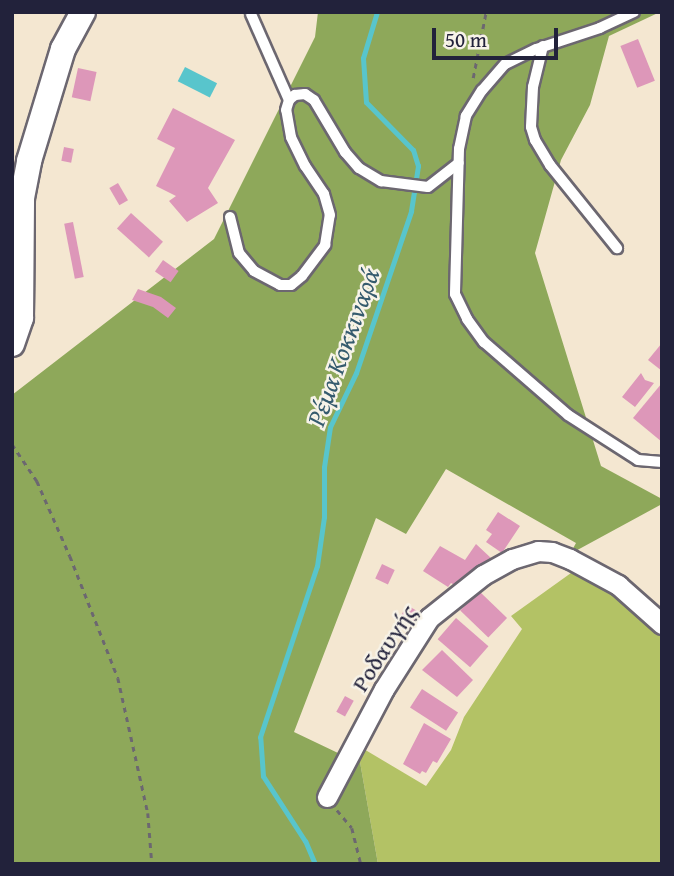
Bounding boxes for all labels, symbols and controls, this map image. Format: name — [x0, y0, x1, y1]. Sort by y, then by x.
scale bar — [436, 14, 562, 58]
text: 50 m — [445, 24, 487, 55]
water label: Ρέμα Κοκκιναρά — [300, 264, 386, 430]
street label: Ροδαυγής — [345, 599, 423, 697]

